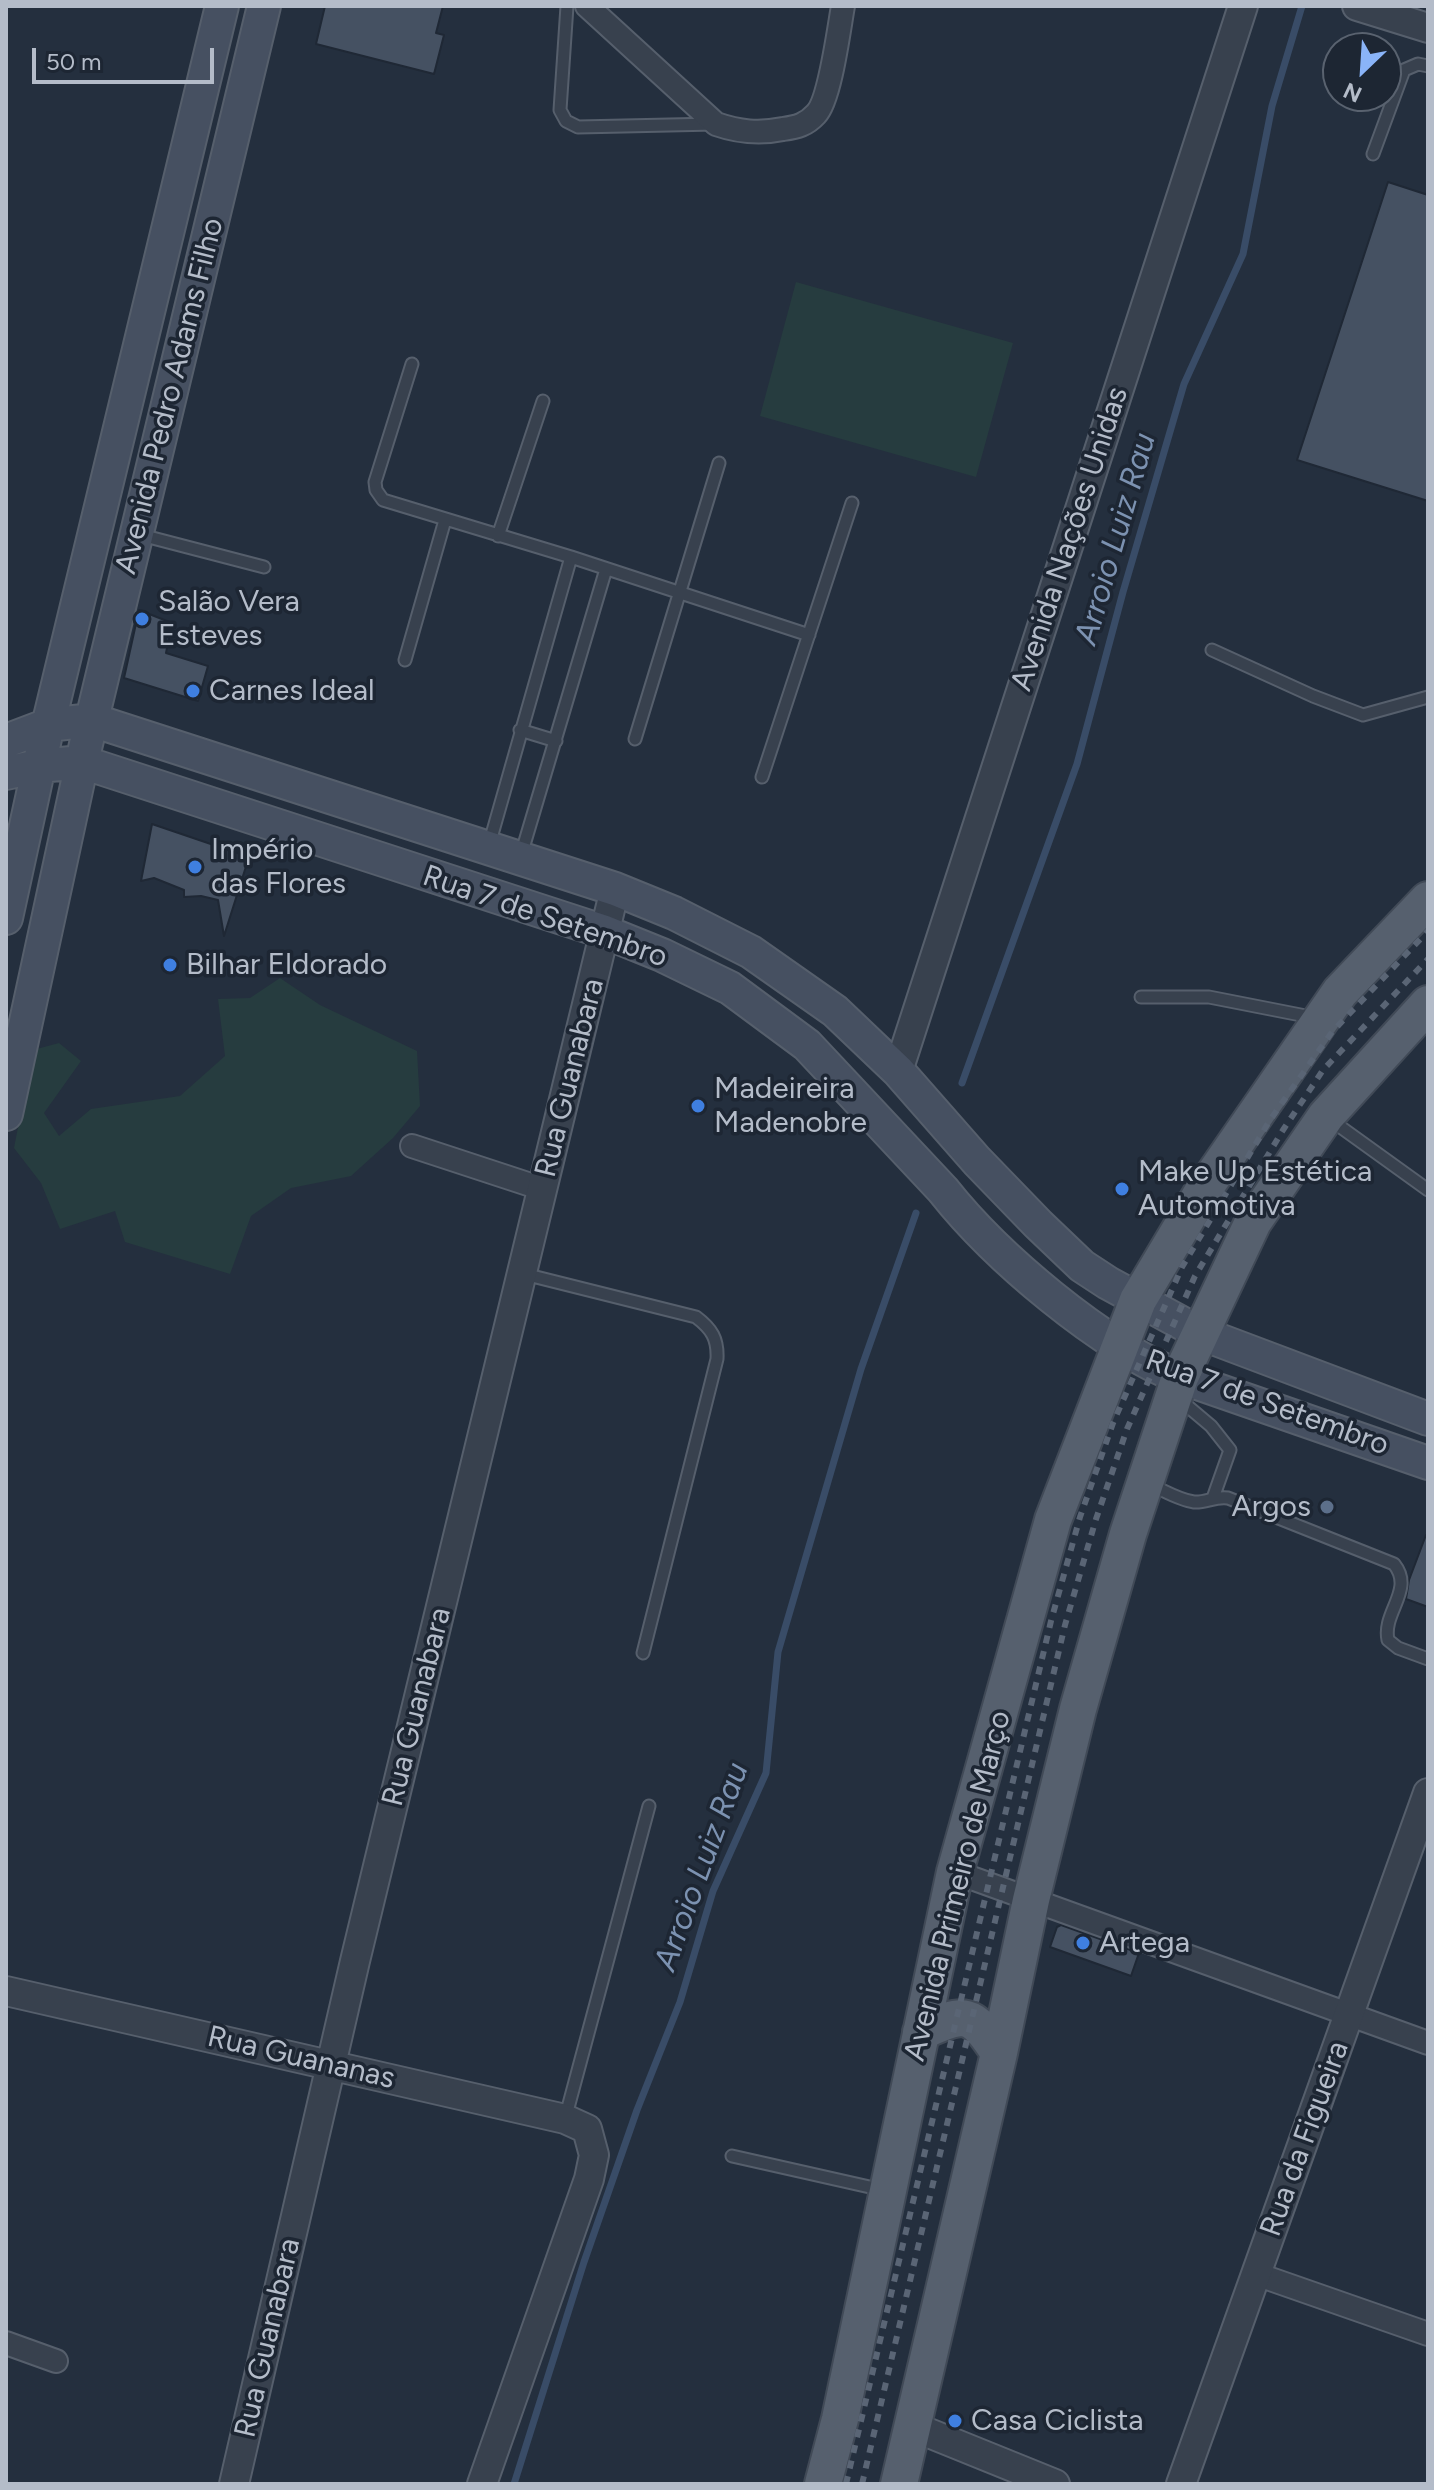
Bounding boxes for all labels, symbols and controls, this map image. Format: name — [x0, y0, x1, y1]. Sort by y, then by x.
scale bar — [36, 32, 218, 82]
north arrow — [1322, 32, 1402, 112]
text: 50 m — [46, 47, 102, 76]
text: N — [1339, 77, 1366, 108]
street label: Avenida Pedro Adams Filho — [108, 214, 232, 578]
street label: Avenida Nações Unidas — [1004, 383, 1136, 695]
water label: Arroio Luiz Rau — [1067, 429, 1165, 649]
place label: Salão Vera Esteves — [158, 584, 300, 654]
marker: Salão Vera Esteves — [133, 610, 151, 628]
place label: Carnes Ideal — [209, 673, 375, 709]
marker: Carnes Ideal — [184, 682, 202, 700]
place label: Império das Flores — [211, 832, 346, 902]
marker: Império das Flores — [186, 858, 204, 876]
street label: Rua 7 de Setembro — [418, 858, 672, 976]
place label: Bilhar Eldorado — [186, 947, 387, 983]
marker: Bilhar Eldorado — [161, 956, 179, 974]
street label: Rua Guanabara — [528, 975, 612, 1181]
place label: Madeireira Madenobre — [714, 1071, 867, 1142]
marker: Madeireira Madenobre — [689, 1097, 707, 1115]
place label: Make Up Estética Automotiva — [1138, 1154, 1372, 1224]
marker: Make Up Estética Automotiva — [1113, 1180, 1131, 1198]
street label: Rua 7 de Setembro — [1140, 1342, 1394, 1464]
place label: Argos — [1232, 1489, 1311, 1525]
marker: Argos — [1318, 1498, 1336, 1516]
street label: Rua Guanabara — [375, 1604, 459, 1810]
street label: Avenida Primeiro de Março — [897, 1707, 1019, 2065]
water label: Arroio Luiz Rau — [647, 1758, 757, 1976]
place label: Artega — [1099, 1925, 1190, 1961]
marker: Artega — [1074, 1934, 1092, 1952]
street label: Rua Guananas — [204, 2019, 398, 2097]
street label: Rua da Figueira — [1253, 2037, 1357, 2241]
street label: Rua Guanabara — [228, 2235, 308, 2441]
place label: Casa Ciclista — [971, 2403, 1144, 2439]
marker: Casa Ciclista — [946, 2412, 964, 2430]

